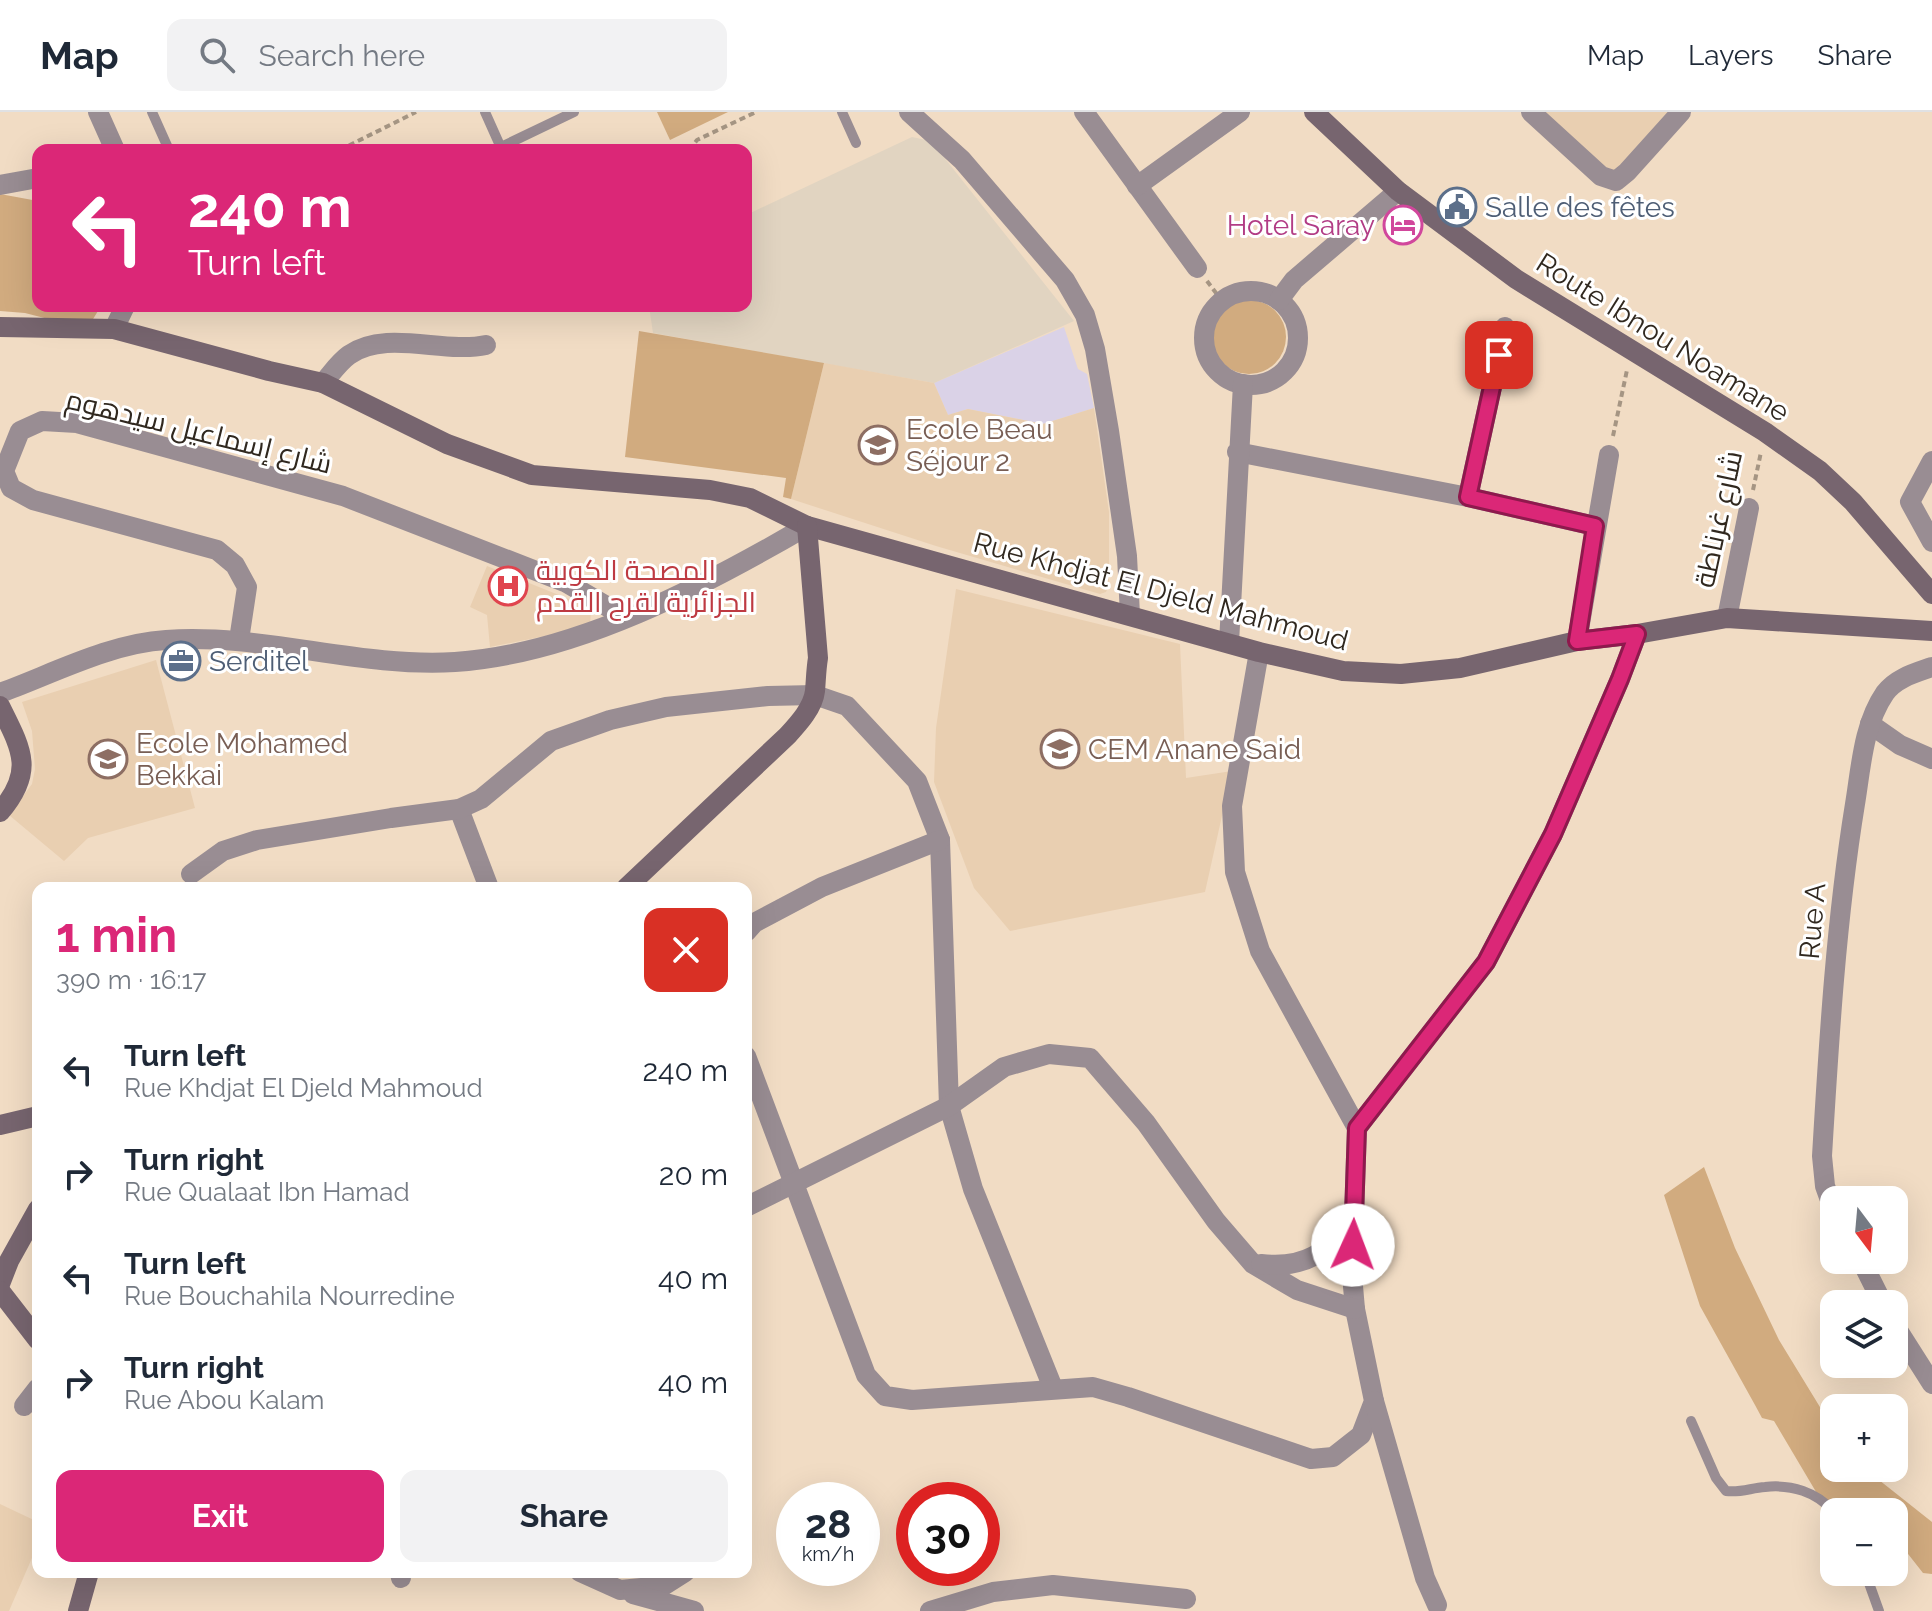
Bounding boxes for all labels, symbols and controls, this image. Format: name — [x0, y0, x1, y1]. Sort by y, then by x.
search box — [167, 19, 727, 91]
text: Map — [40, 33, 119, 78]
icon: search — [195, 33, 239, 77]
text: Search here — [259, 38, 425, 73]
text: Map — [1587, 39, 1644, 72]
text: Layers — [1688, 39, 1774, 72]
text: Share — [1818, 39, 1892, 72]
text: 240 m — [188, 174, 352, 240]
icon: left — [56, 176, 160, 280]
public building icon: Salle des fêtes — [1436, 186, 1478, 228]
place label: Salle des fêtes — [1485, 191, 1675, 224]
hotel icon: Hotel Saray — [1382, 204, 1424, 246]
place label: Hotel Saray — [1227, 209, 1375, 242]
text: Turn left — [188, 241, 326, 283]
street label: Route Ibnou Noamane — [1530, 246, 1795, 429]
pin — [1465, 321, 1533, 389]
icon: arrive — [1477, 333, 1521, 377]
street label: شارع إسماعيل سيدهوم — [62, 382, 335, 483]
place label: Ecole Beau Séjour 2 — [906, 413, 1053, 478]
school or university icon: Ecole Beau Séjour 2 — [857, 424, 899, 466]
street label: شارع غرناطة — [1688, 448, 1751, 591]
street label: Rue Khdjat El Djeld Mahmoud — [970, 526, 1352, 657]
place label: المصحة الكوبية الجزائرية لقرح القدم — [536, 554, 756, 622]
hospital icon: المصحة الكوبية الجزائرية لقرح القدم — [487, 565, 529, 607]
office icon: Serditel — [160, 640, 202, 682]
place label: Serditel — [209, 645, 309, 678]
place label: Ecole Mohamed Bekkai — [136, 727, 348, 792]
school or university icon: CEM Anane Said — [1039, 728, 1081, 770]
place label: CEM Anane Said — [1088, 733, 1301, 766]
school or university icon: Ecole Mohamed Bekkai — [87, 738, 129, 780]
street label: Rue A — [1793, 882, 1832, 961]
text: 1 min — [56, 907, 177, 963]
button: close — [644, 908, 728, 992]
text: 390 m · 16:17 — [56, 965, 206, 995]
text: Turn left — [124, 1038, 246, 1073]
icon: left — [56, 1048, 100, 1092]
text: 240 m — [642, 1053, 728, 1088]
text: Rue Khdjat El Djeld Mahmoud — [124, 1073, 483, 1103]
text: Turn right — [124, 1142, 264, 1177]
icon: right — [56, 1152, 100, 1196]
text: 20 m — [659, 1157, 728, 1192]
text: Rue Qualaat Ibn Hamad — [124, 1177, 410, 1207]
north arrow — [1820, 1186, 1908, 1274]
map controls — [1820, 1186, 1908, 1586]
position arrow — [1311, 1203, 1395, 1287]
text: Turn left — [124, 1246, 246, 1281]
icon: left — [56, 1256, 100, 1300]
text: 40 m — [658, 1261, 728, 1296]
text: Rue Bouchahila Nourredine — [124, 1281, 455, 1311]
button: layers — [1820, 1290, 1908, 1378]
text: Turn right — [124, 1350, 264, 1385]
icon: right — [56, 1360, 100, 1404]
text: 40 m — [658, 1365, 728, 1400]
text: Rue Abou Kalam — [124, 1385, 325, 1415]
button: + — [1820, 1394, 1908, 1482]
button: Exit — [56, 1470, 384, 1562]
button: Share — [400, 1470, 728, 1562]
speed limit sign: 30 — [896, 1482, 1000, 1586]
button: − — [1820, 1498, 1908, 1586]
text: 28 — [805, 1500, 851, 1547]
text: km/h — [802, 1542, 854, 1566]

